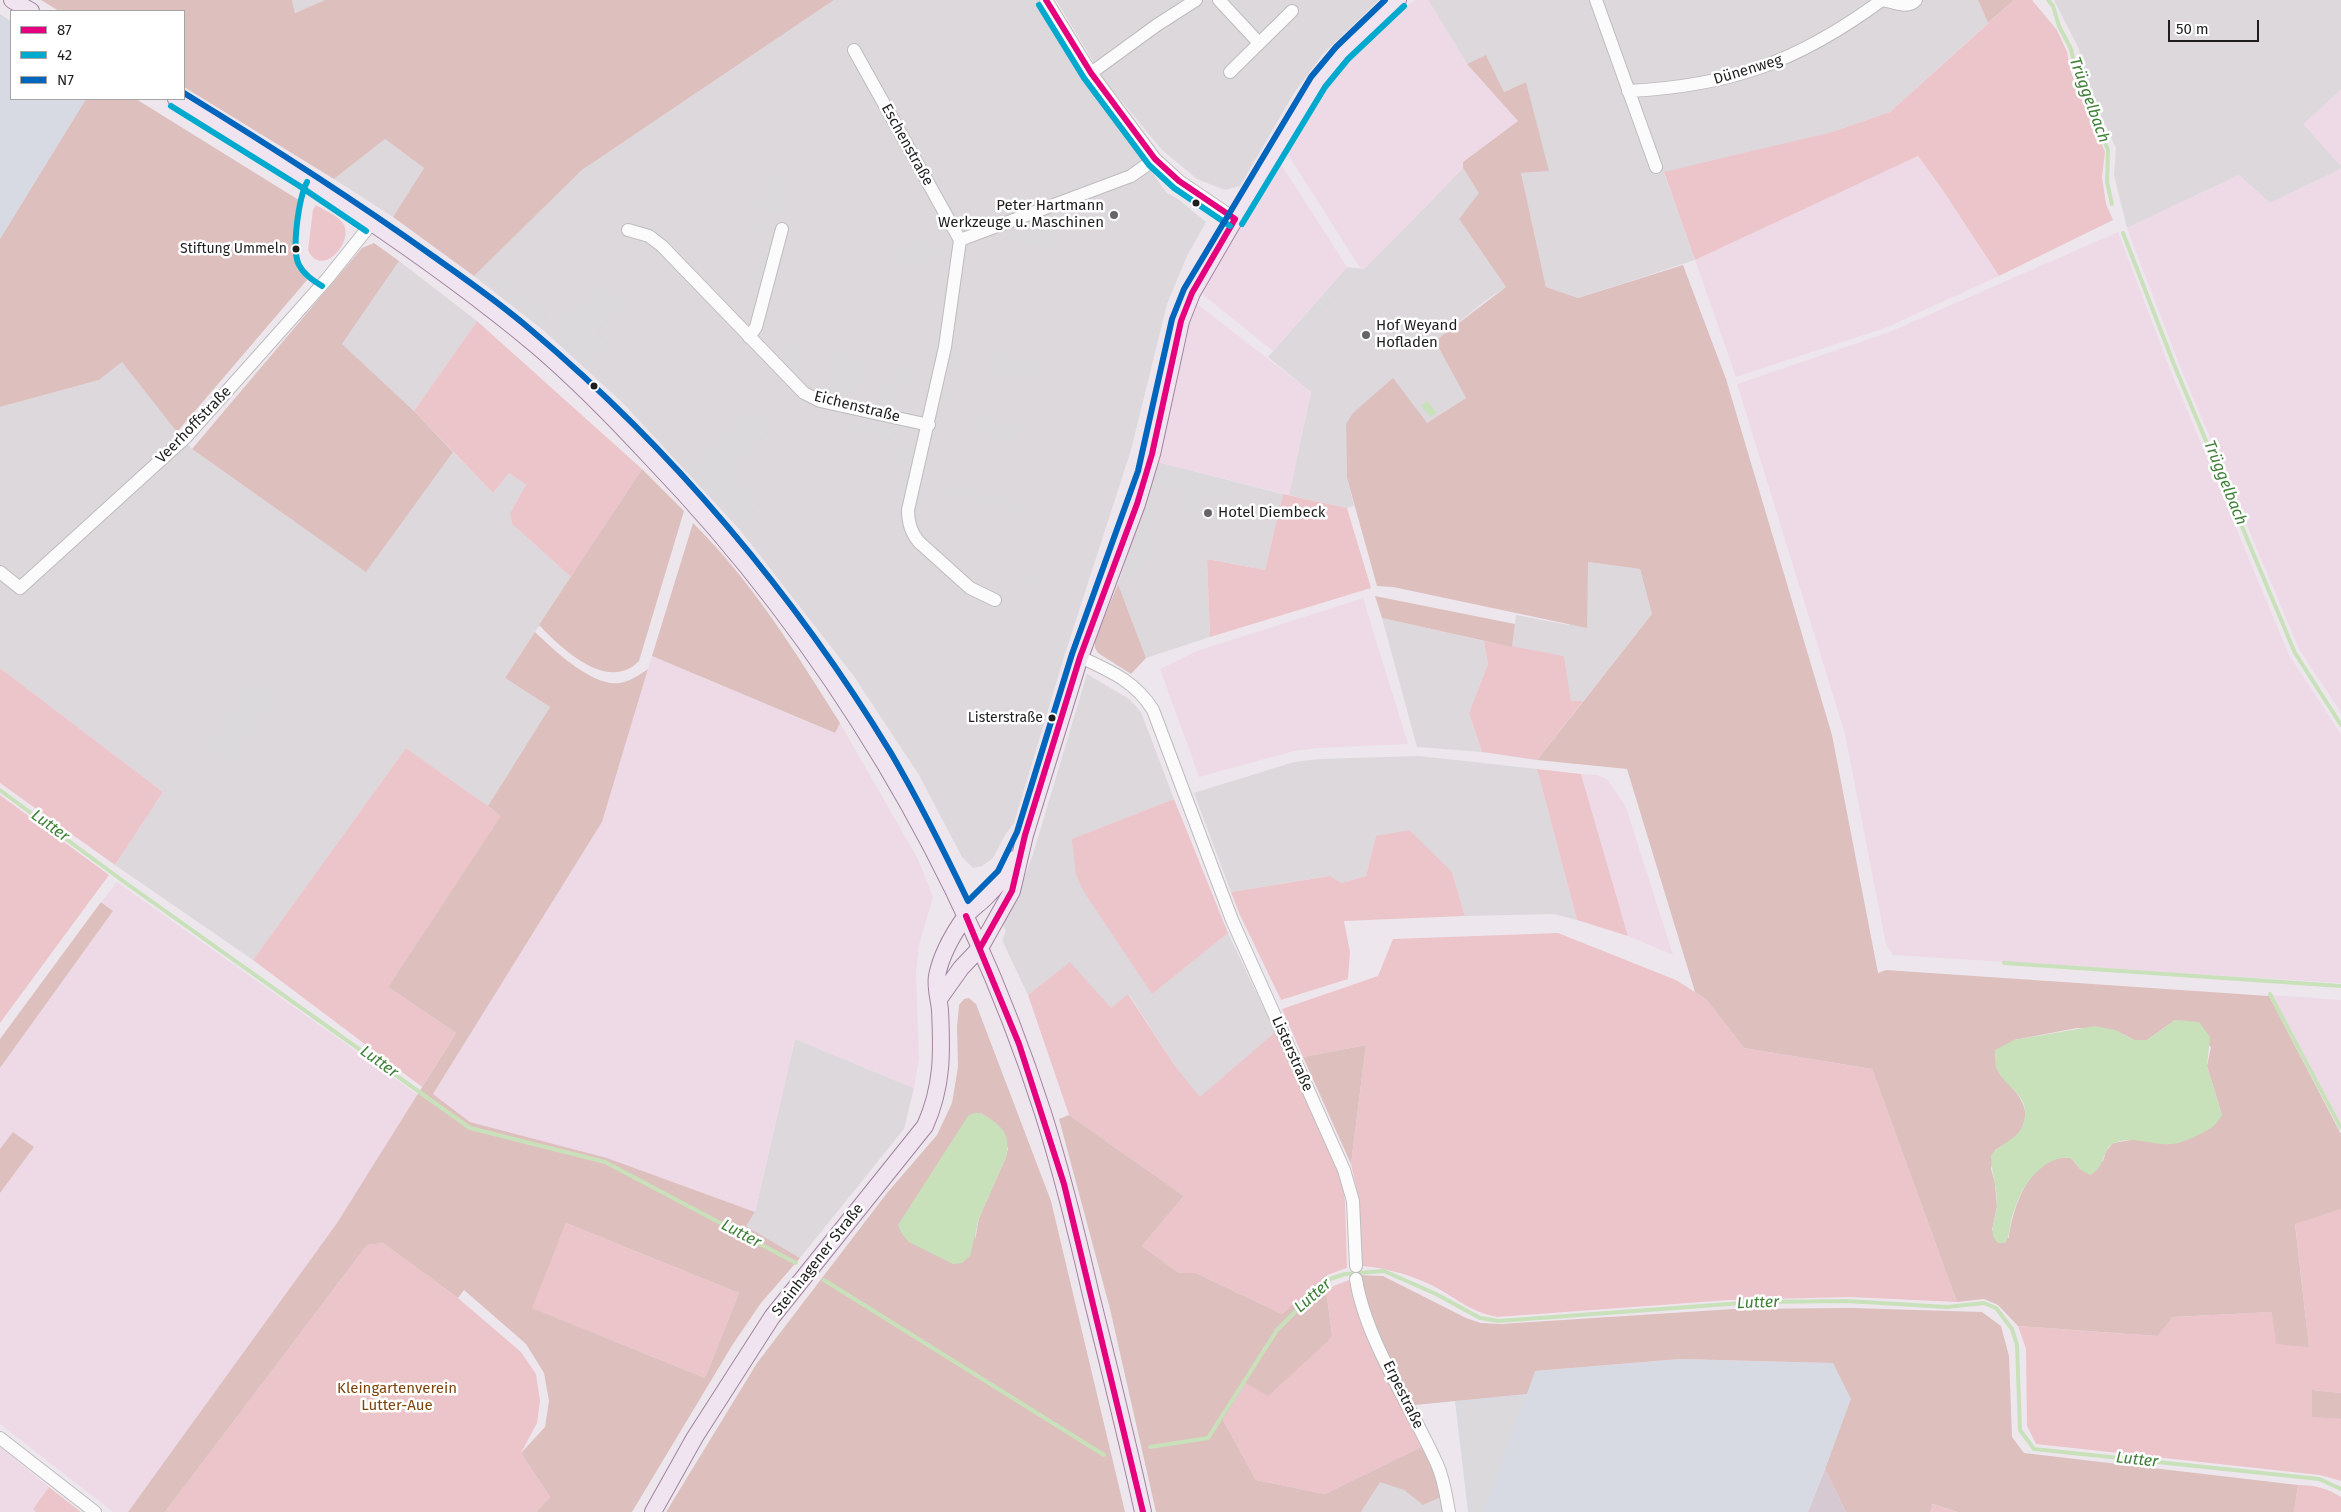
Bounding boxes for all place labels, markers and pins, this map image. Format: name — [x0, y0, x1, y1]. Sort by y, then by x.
place label: Peter Hartmann Werkzeuge u. Maschinen — [938, 197, 1104, 232]
unlabelled marker — [1191, 198, 1201, 208]
marker: Peter Hartmann Werkzeuge u. Maschinen — [1108, 209, 1120, 221]
place label: Stiftung Ummeln — [180, 241, 287, 257]
marker: Stiftung Ummeln — [291, 244, 301, 254]
place label: Hof Weyand Hofladen — [1376, 317, 1457, 352]
marker: Hof Weyand Hofladen — [1360, 329, 1372, 341]
unlabelled marker — [589, 381, 599, 391]
place label: Hotel Diembeck — [1218, 504, 1326, 522]
marker: Hotel Diembeck — [1202, 507, 1214, 519]
place label: Listerstraße — [968, 710, 1043, 726]
marker: Listerstraße — [1047, 713, 1057, 723]

